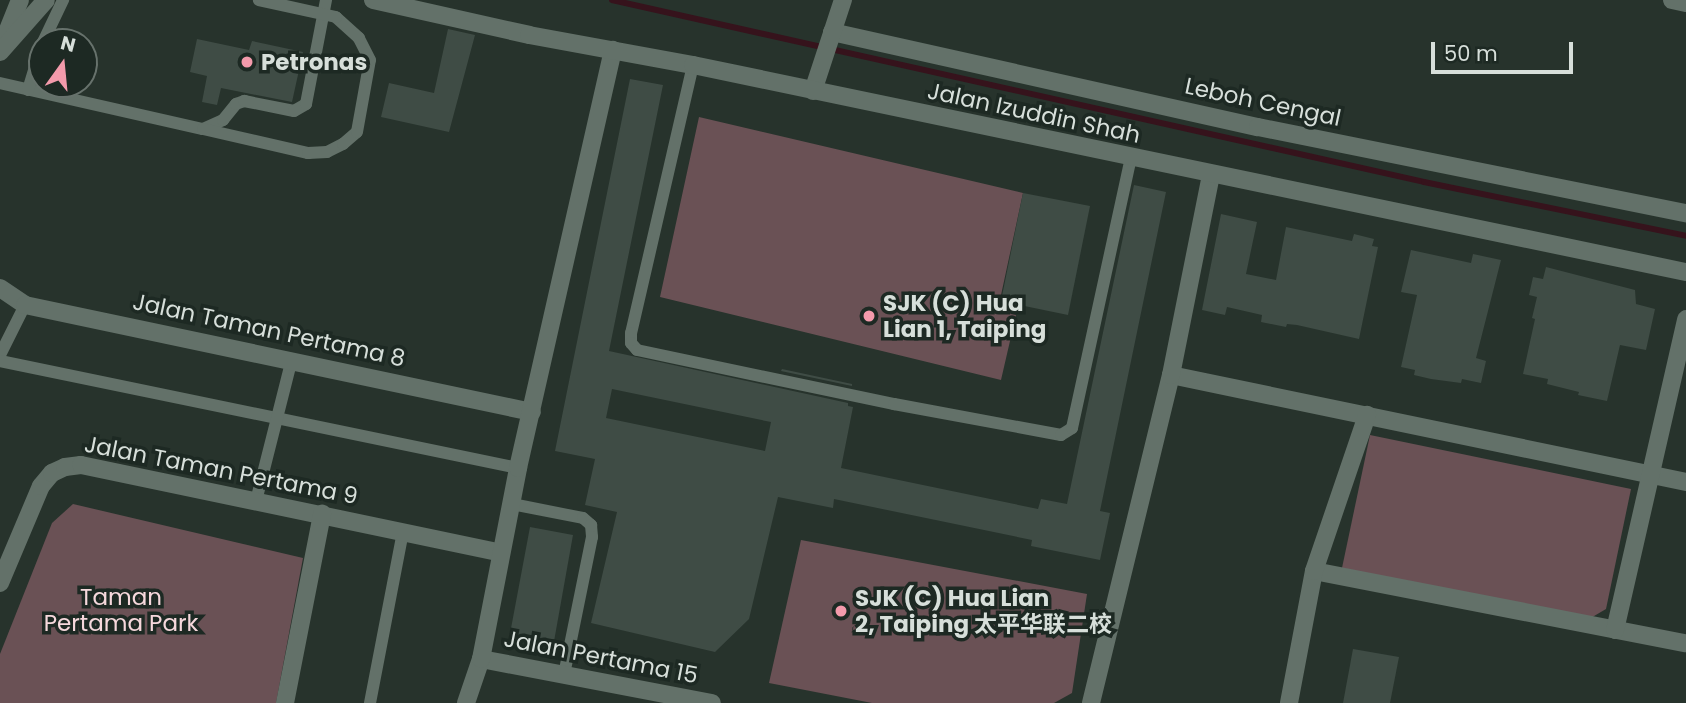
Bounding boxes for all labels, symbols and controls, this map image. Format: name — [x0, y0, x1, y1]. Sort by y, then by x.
north arrow — [28, 28, 98, 98]
scale bar — [1434, 28, 1576, 72]
text: N — [58, 29, 78, 59]
text: 50 m — [1444, 39, 1498, 68]
place label: Petronas — [261, 48, 367, 76]
marker: Petronas — [239, 54, 255, 70]
street label: Leboh Cengal — [1182, 72, 1344, 132]
street label: Jalan Izuddin Shah — [925, 77, 1143, 149]
street label: Jalan Taman Pertama 8 — [130, 288, 408, 372]
place label: SJK (C) Hua Lian 1, Taiping — [883, 289, 1046, 343]
marker: SJK (C) Hua Lian 1, Taiping — [861, 308, 877, 324]
street label: Jalan Taman Pertama 9 — [82, 430, 360, 510]
park label: Taman Pertama Park — [44, 583, 198, 637]
place label: SJK (C) Hua Lian 2, Taiping 太平华联二校 — [855, 584, 1112, 638]
marker: SJK (C) Hua Lian 2, Taiping 太平华联二校 — [833, 603, 849, 619]
street label: Jalan Pertama 15 — [502, 625, 700, 689]

